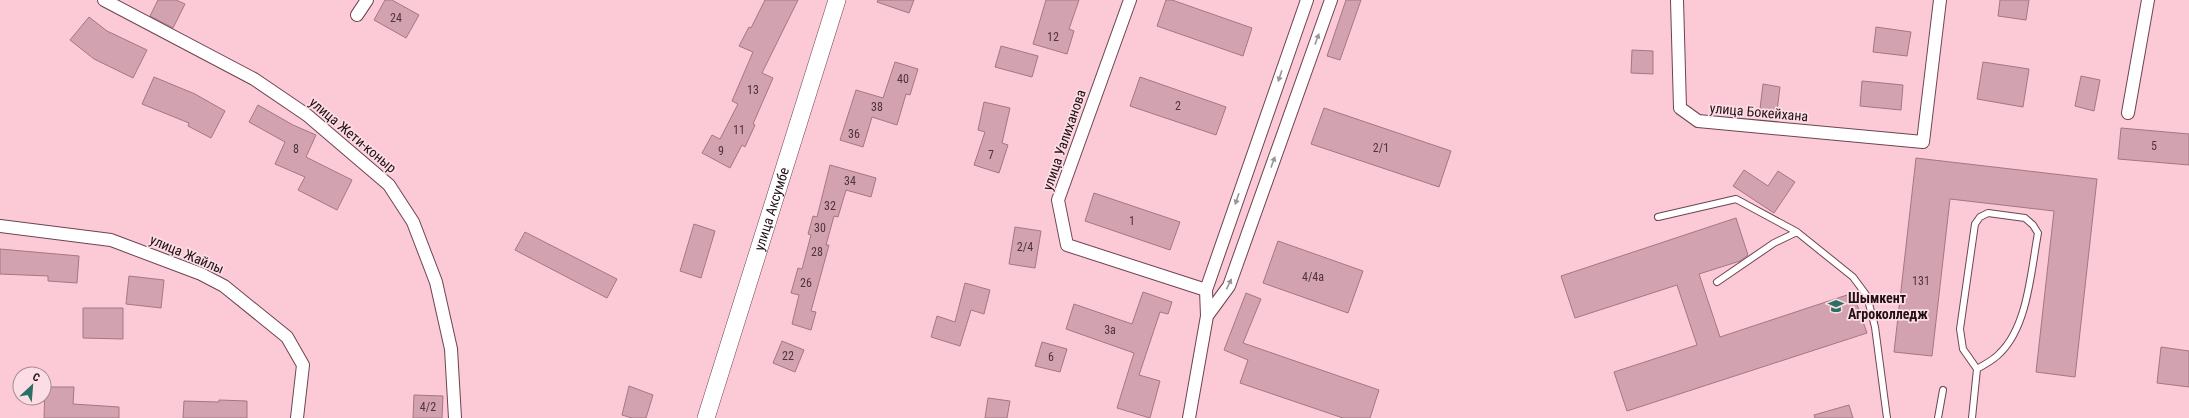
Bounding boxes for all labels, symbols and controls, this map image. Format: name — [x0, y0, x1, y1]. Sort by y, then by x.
house number: 24 — [390, 11, 402, 25]
house number: 12 — [1047, 30, 1059, 44]
one-way arrow — [1314, 33, 1320, 45]
one-way arrow — [1277, 71, 1283, 83]
house number: 40 — [897, 72, 909, 86]
house number: 13 — [747, 83, 759, 97]
street label: улица Уалиханова — [1039, 87, 1089, 193]
street label: улица Жети-коныр — [306, 94, 400, 176]
house number: 2 — [1175, 99, 1181, 113]
house number: 38 — [871, 100, 883, 114]
street label: улица Бокейхана — [1709, 100, 1809, 124]
house number: 11 — [733, 123, 745, 137]
house number: 36 — [848, 127, 860, 141]
house number: 5 — [2151, 139, 2157, 153]
house number: 2/1 — [1373, 141, 1389, 155]
house number: 8 — [293, 142, 299, 156]
house number: 9 — [718, 144, 724, 158]
house number: 7 — [988, 148, 994, 162]
one-way arrow — [1270, 155, 1276, 167]
street label: улица Аксумбе — [751, 165, 792, 253]
house number: 34 — [844, 174, 856, 188]
one-way arrow — [1234, 194, 1240, 206]
house number: 32 — [824, 199, 836, 213]
house number: 1 — [1129, 214, 1135, 228]
house number: 30 — [814, 221, 826, 235]
street label: улица Жайлы — [148, 231, 226, 277]
house number: 2/4 — [1017, 240, 1033, 254]
house number: 28 — [811, 245, 823, 259]
house number: 4/4а — [1302, 270, 1324, 284]
house number: 131 — [1912, 274, 1930, 288]
house number: 26 — [800, 276, 812, 290]
one-way arrow — [1226, 278, 1232, 290]
place label: Шымкент Агроколледж — [1848, 290, 1928, 322]
school or university icon: Шымкент Агроколледж — [1827, 297, 1845, 315]
house number: 3а — [1104, 323, 1116, 337]
house number: 22 — [782, 349, 794, 363]
house number: 6 — [1048, 350, 1054, 364]
north arrow — [12, 366, 52, 406]
text: С — [30, 370, 42, 385]
house number: 4/2 — [420, 400, 436, 414]

